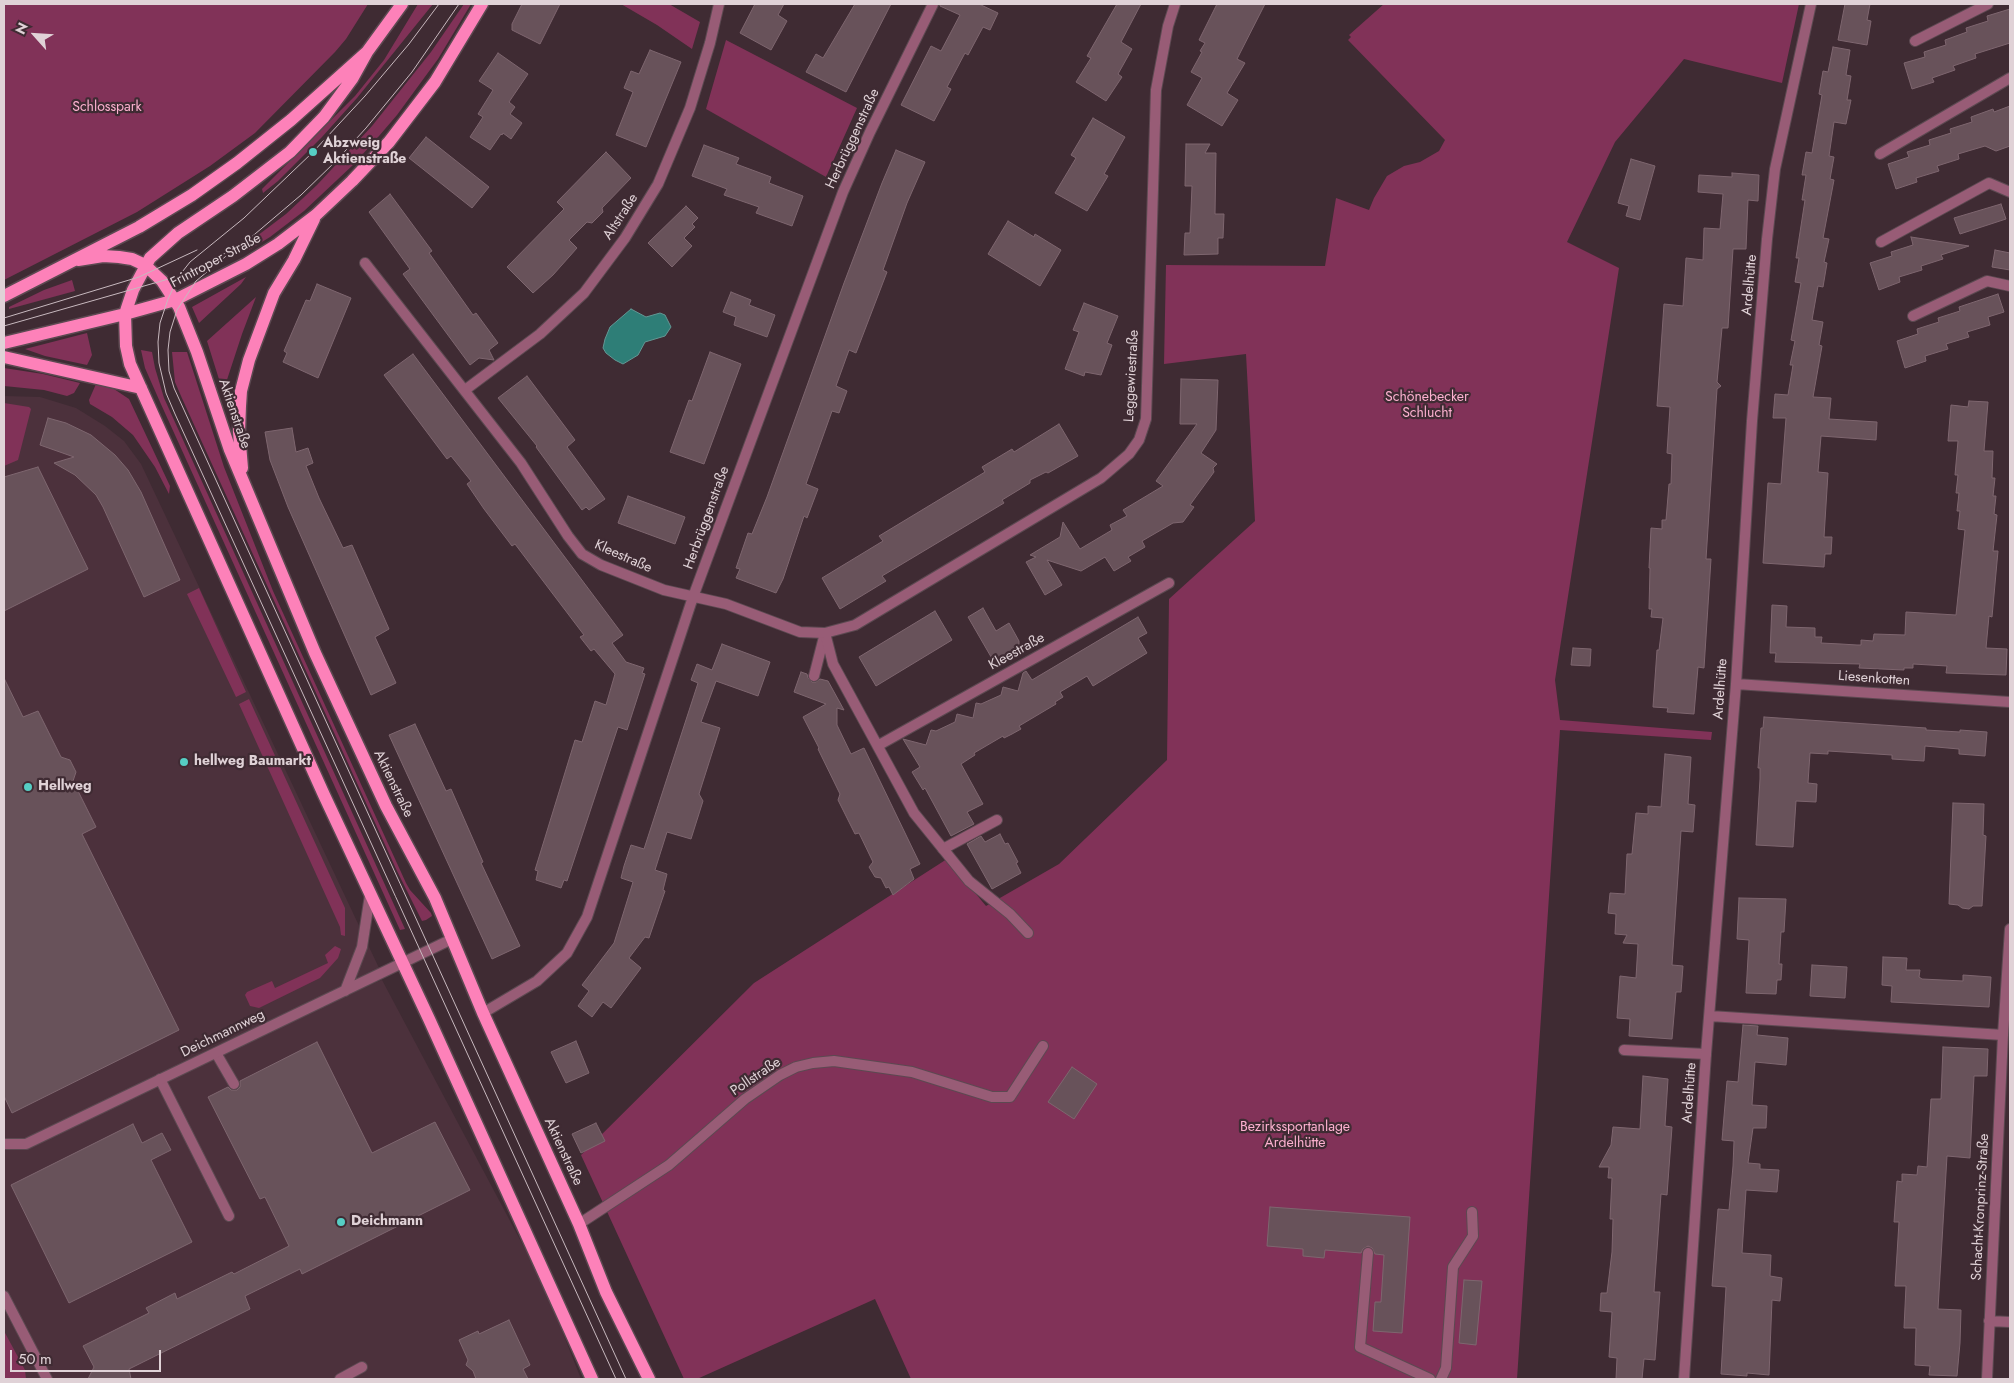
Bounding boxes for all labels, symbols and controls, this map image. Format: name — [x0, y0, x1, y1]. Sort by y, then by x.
north arrow — [10, 10, 60, 60]
text: N — [10, 19, 33, 38]
street label: Herbrüggenstraße — [822, 86, 884, 192]
park label: Schlosspark — [72, 100, 142, 116]
place label: Abzweig Aktienstraße — [323, 136, 406, 168]
marker: Abzweig Aktienstraße — [307, 146, 319, 158]
street label: Altstraße — [600, 191, 642, 243]
street label: Frintroper Straße — [168, 230, 264, 292]
street label: Ardelhütte — [1739, 254, 1761, 316]
street label: Leggewiestraße — [1121, 329, 1143, 423]
street label: Aktienstraße — [214, 377, 254, 451]
park label: Schönebecker Schlucht — [1385, 390, 1469, 422]
street label: Herbrüggenstraße — [681, 464, 733, 572]
street label: Kleestraße — [592, 537, 654, 577]
street label: Kleestraße — [986, 630, 1048, 674]
street label: Ardelhütte — [1710, 658, 1732, 720]
street label: Liesenkotten — [1837, 668, 1911, 690]
street label: Aktienstraße — [370, 748, 416, 820]
place label: hellweg Baumarkt — [194, 754, 311, 770]
marker: hellweg Baumarkt — [178, 756, 190, 768]
place label: Hellweg — [38, 779, 92, 795]
marker: Hellweg — [22, 781, 34, 793]
street label: Deichmannweg — [178, 1006, 268, 1062]
street label: Pollstraße — [728, 1054, 784, 1100]
street label: Ardelhütte — [1679, 1062, 1701, 1124]
street label: Aktienstraße — [540, 1116, 586, 1188]
park label: Bezirkssportanlage Ardelhütte — [1240, 1120, 1350, 1152]
street label: Schacht-Kronprinz-Straße — [1969, 1133, 1993, 1281]
place label: Deichmann — [351, 1214, 423, 1230]
marker: Deichmann — [335, 1216, 347, 1228]
scale bar — [12, 1340, 164, 1372]
text: 50 m — [18, 1348, 52, 1370]

